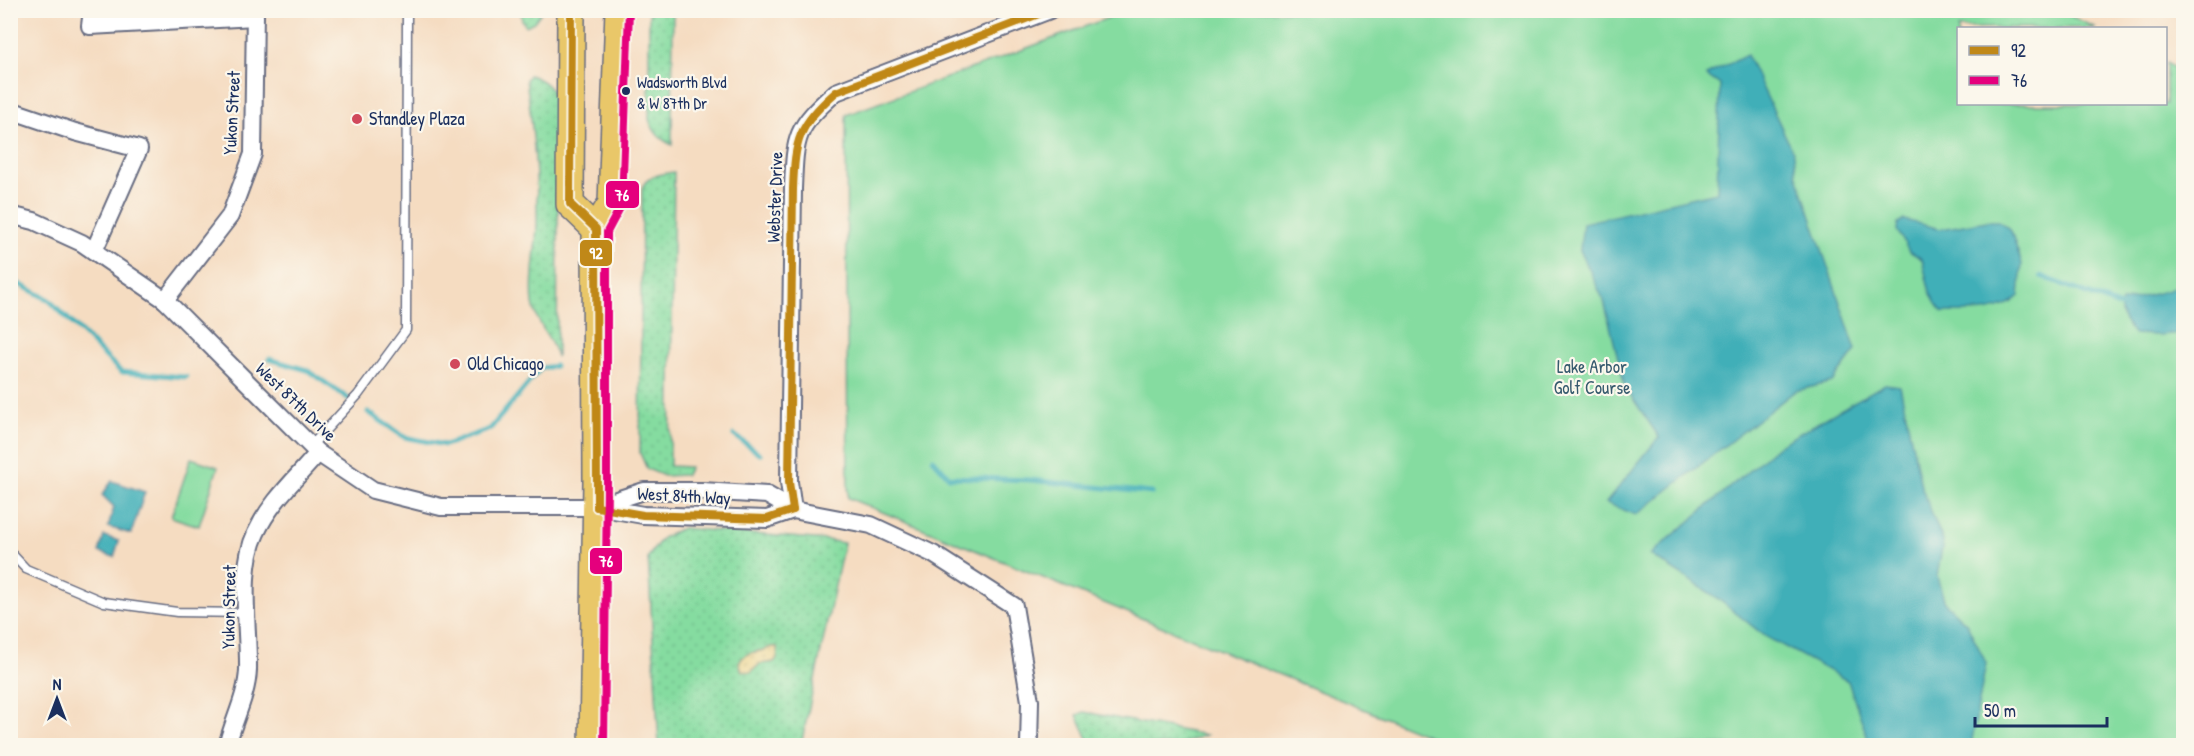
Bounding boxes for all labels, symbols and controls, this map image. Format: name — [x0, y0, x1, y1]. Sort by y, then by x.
legend — [1957, 27, 2167, 105]
text: 92 — [2011, 38, 2027, 63]
text: 76 — [2011, 68, 2027, 93]
street label: Yukon Street — [217, 70, 246, 156]
place label: Wadsworth Blvd & W 87th Dr — [637, 71, 726, 114]
marker: Wadsworth Blvd & W 87th Dr — [620, 85, 632, 97]
place label: Standley Plaza — [369, 106, 465, 131]
marker: Standley Plaza — [350, 112, 364, 126]
street label: Webster Drive — [760, 151, 789, 243]
line badge: 76 — [605, 180, 640, 209]
text: 76 — [614, 184, 630, 206]
line badge: 92 — [579, 239, 613, 267]
text: 92 — [589, 242, 603, 264]
place label: Old Chicago — [467, 351, 544, 376]
park label: Lake Arbor Golf Course — [1554, 354, 1630, 400]
street label: West 87th Drive — [250, 357, 342, 447]
marker: Old Chicago — [448, 357, 462, 371]
street label: West 84th Way — [637, 481, 732, 510]
line badge: 76 — [589, 547, 623, 575]
text: 76 — [598, 550, 614, 572]
street label: Yukon Street — [215, 564, 242, 649]
north arrow — [27, 669, 87, 729]
text: N — [53, 673, 62, 695]
scale bar — [1975, 690, 2107, 728]
text: 50 m — [1984, 698, 2016, 723]

